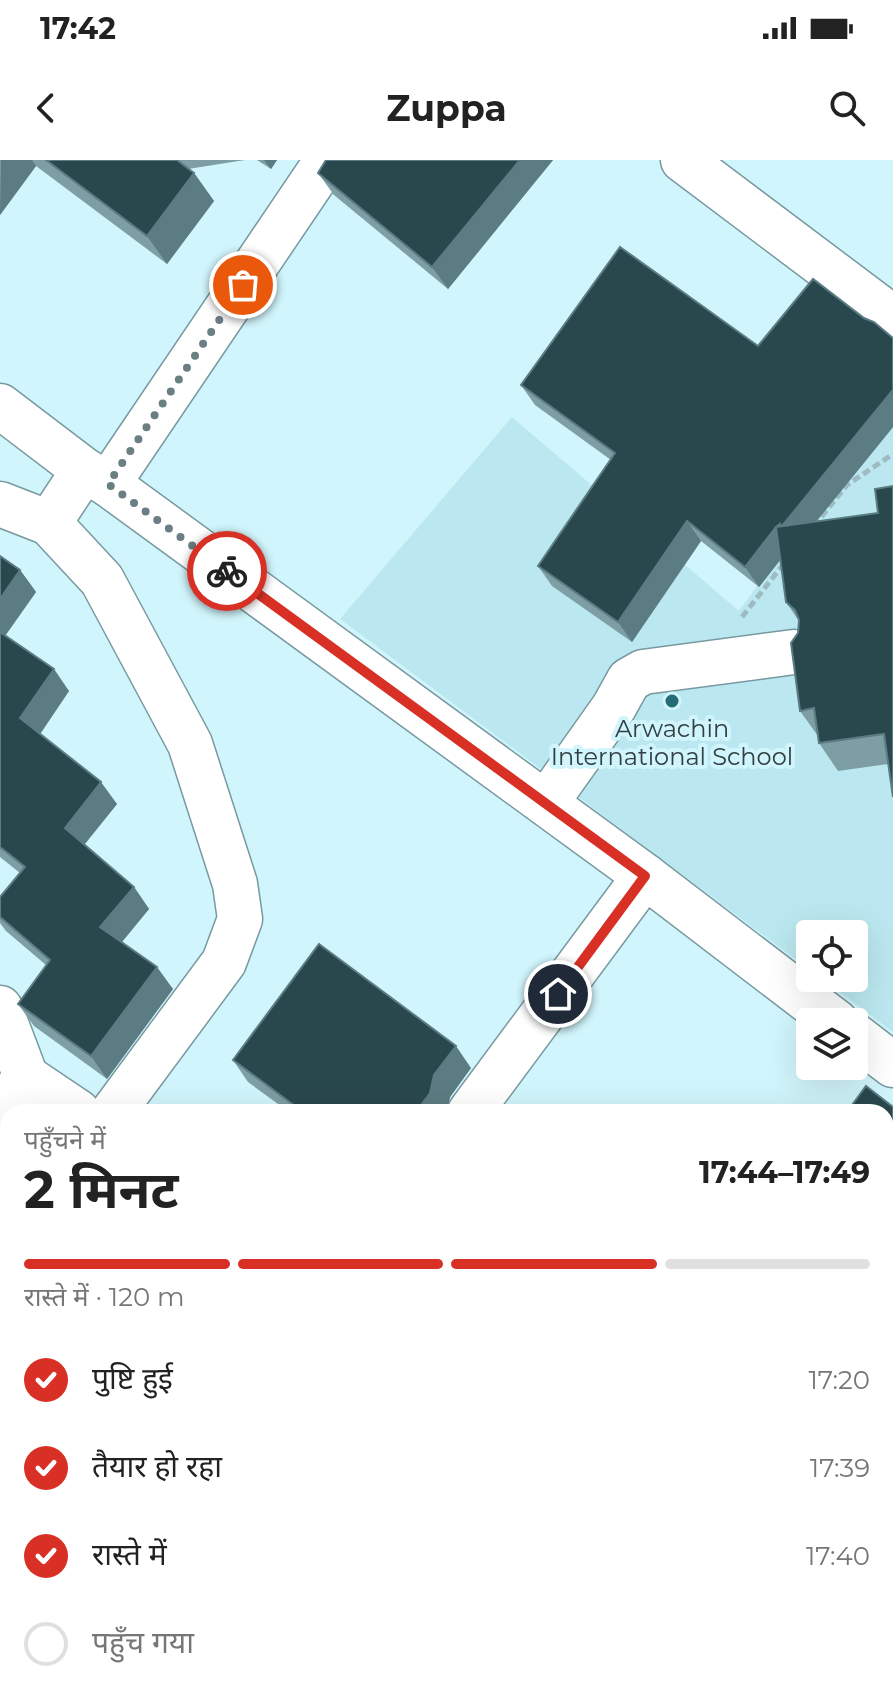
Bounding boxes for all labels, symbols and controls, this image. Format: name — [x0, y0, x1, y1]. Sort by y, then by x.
text: 17:42 — [40, 10, 116, 47]
icon: back — [24, 86, 68, 130]
text: Zuppa — [386, 86, 507, 130]
icon: search — [825, 86, 869, 130]
pin — [209, 251, 277, 319]
icon: bag — [221, 263, 265, 307]
courier — [187, 531, 267, 611]
icon: bike — [205, 549, 249, 593]
marker: Arwachin International School — [663, 692, 681, 710]
place label: Arwachin International School — [551, 714, 793, 771]
map controls — [796, 920, 868, 1080]
button: locate — [796, 920, 868, 992]
pin — [524, 960, 592, 1028]
icon: home — [536, 972, 580, 1016]
button: layers — [796, 1008, 868, 1080]
text: पहुँचने में — [24, 1124, 106, 1156]
text: 17:44–17:49 — [699, 1154, 870, 1191]
text: 2 मिनट — [24, 1158, 179, 1221]
text: रास्ते में · 120 m — [24, 1281, 185, 1313]
icon: check — [24, 1358, 68, 1402]
text: पुष्टि हुई — [92, 1360, 173, 1397]
text: 17:20 — [808, 1364, 870, 1396]
icon: check — [24, 1446, 68, 1490]
text: तैयार हो रहा — [92, 1448, 222, 1485]
text: 17:39 — [810, 1452, 870, 1484]
icon: check — [24, 1534, 68, 1578]
text: रास्ते में — [92, 1536, 167, 1573]
text: 17:40 — [806, 1540, 870, 1572]
text: पहुँच गया — [92, 1624, 194, 1661]

